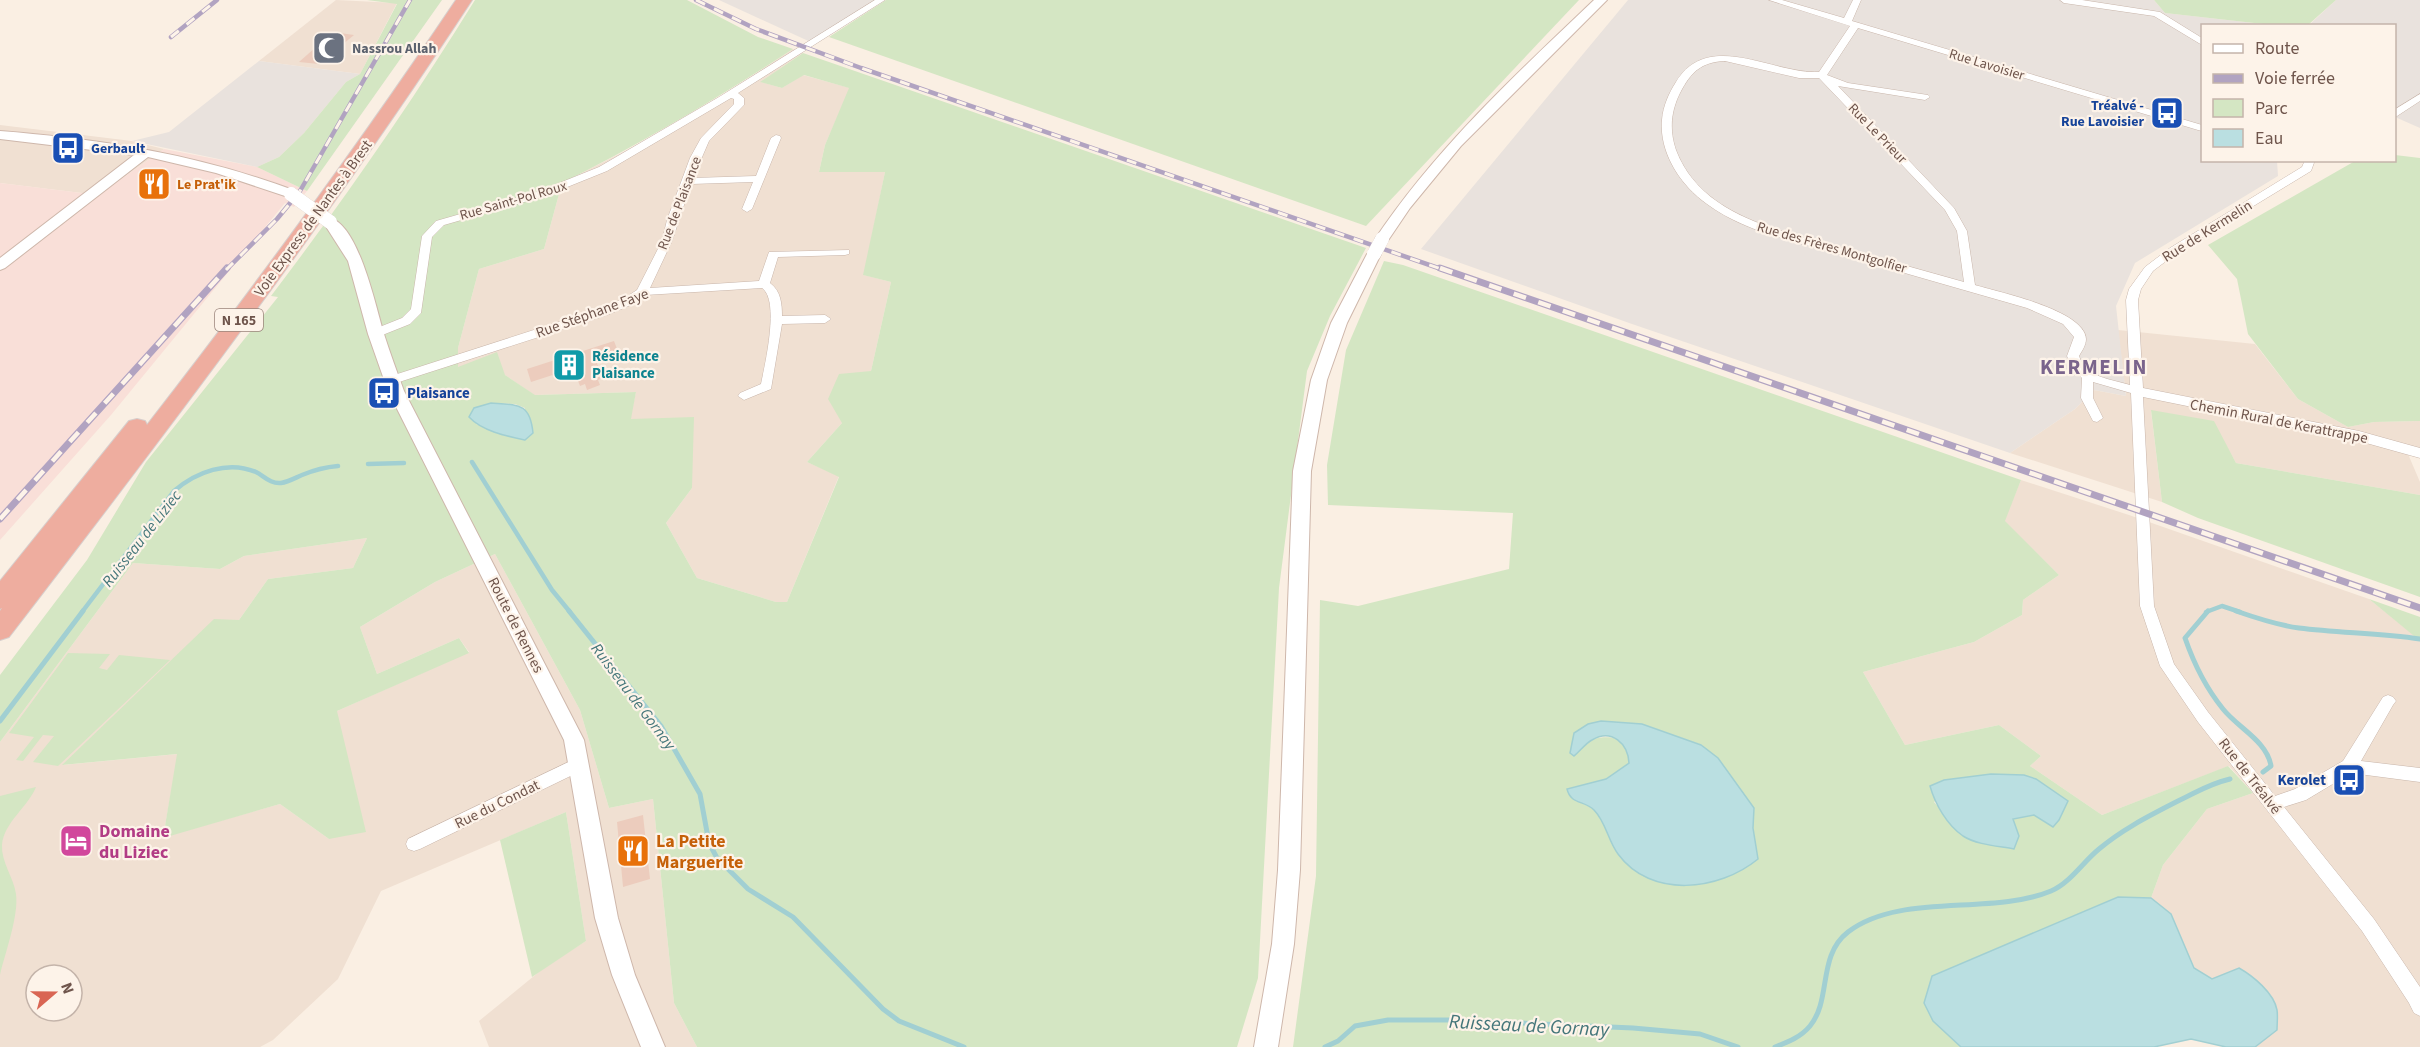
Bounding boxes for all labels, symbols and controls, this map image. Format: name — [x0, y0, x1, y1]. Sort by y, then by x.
legend — [2201, 24, 2396, 162]
mosque icon: Nassrou Allah — [311, 30, 347, 66]
text: Route — [2255, 36, 2299, 61]
place label: Nassrou Allah — [352, 39, 436, 59]
street label: Rue Lavoisier — [1947, 44, 2027, 86]
text: Voie ferrée — [2255, 66, 2335, 91]
bus stop icon: Tréalvé - Rue Lavoisier — [2149, 95, 2185, 131]
place label: Tréalvé - Rue Lavoisier — [2061, 96, 2144, 132]
text: Parc — [2255, 96, 2288, 121]
street label: Rue Le Prieur — [1843, 99, 1911, 169]
text: Eau — [2255, 126, 2283, 151]
bus stop icon: Gerbault — [50, 130, 86, 166]
street label: Voie Express de Nantes à Brest — [249, 136, 377, 301]
place label: Gerbault — [91, 139, 146, 159]
street label: Rue de Plaisance — [653, 154, 707, 253]
restaurant icon: Le Prat'ik — [136, 166, 172, 202]
place label: Le Prat'ik — [177, 175, 236, 195]
street label: Rue Saint-Pol Roux — [457, 176, 570, 226]
street label: Rue de Kermelin — [2158, 195, 2256, 268]
street label: Rue des Frères Montgolfier — [1755, 217, 1909, 279]
street label: Rue Stéphane Faye — [533, 283, 652, 344]
road number: N 165 — [215, 309, 263, 331]
place label: Résidence Plaisance — [592, 346, 659, 384]
building icon: Résidence Plaisance — [551, 347, 587, 383]
district label: KERMELIN — [2040, 352, 2148, 382]
bus stop icon: Plaisance — [366, 375, 402, 411]
place label: Plaisance — [407, 383, 470, 404]
street label: Chemin Rural de Kerattrappe — [2188, 394, 2370, 449]
water label: Ruisseau de Liziec — [97, 486, 187, 592]
street label: Route de Rennes — [482, 574, 549, 677]
water label: Ruisseau de Gornay — [586, 639, 681, 755]
street label: Rue de Tréalvé — [2213, 734, 2286, 819]
bus stop icon: Kerolet — [2331, 762, 2367, 798]
place label: Kerolet — [2277, 770, 2326, 791]
street label: Rue du Condat — [451, 775, 543, 834]
place label: Domaine du Liziec — [99, 819, 170, 865]
hotel icon: Domaine du Liziec — [58, 823, 94, 859]
place label: La Petite Marguerite — [656, 829, 743, 875]
restaurant icon: La Petite Marguerite — [615, 833, 651, 869]
north arrow — [24, 963, 84, 1023]
text: N — [55, 979, 79, 997]
water label: Ruisseau de Gornay — [1448, 1008, 1611, 1044]

